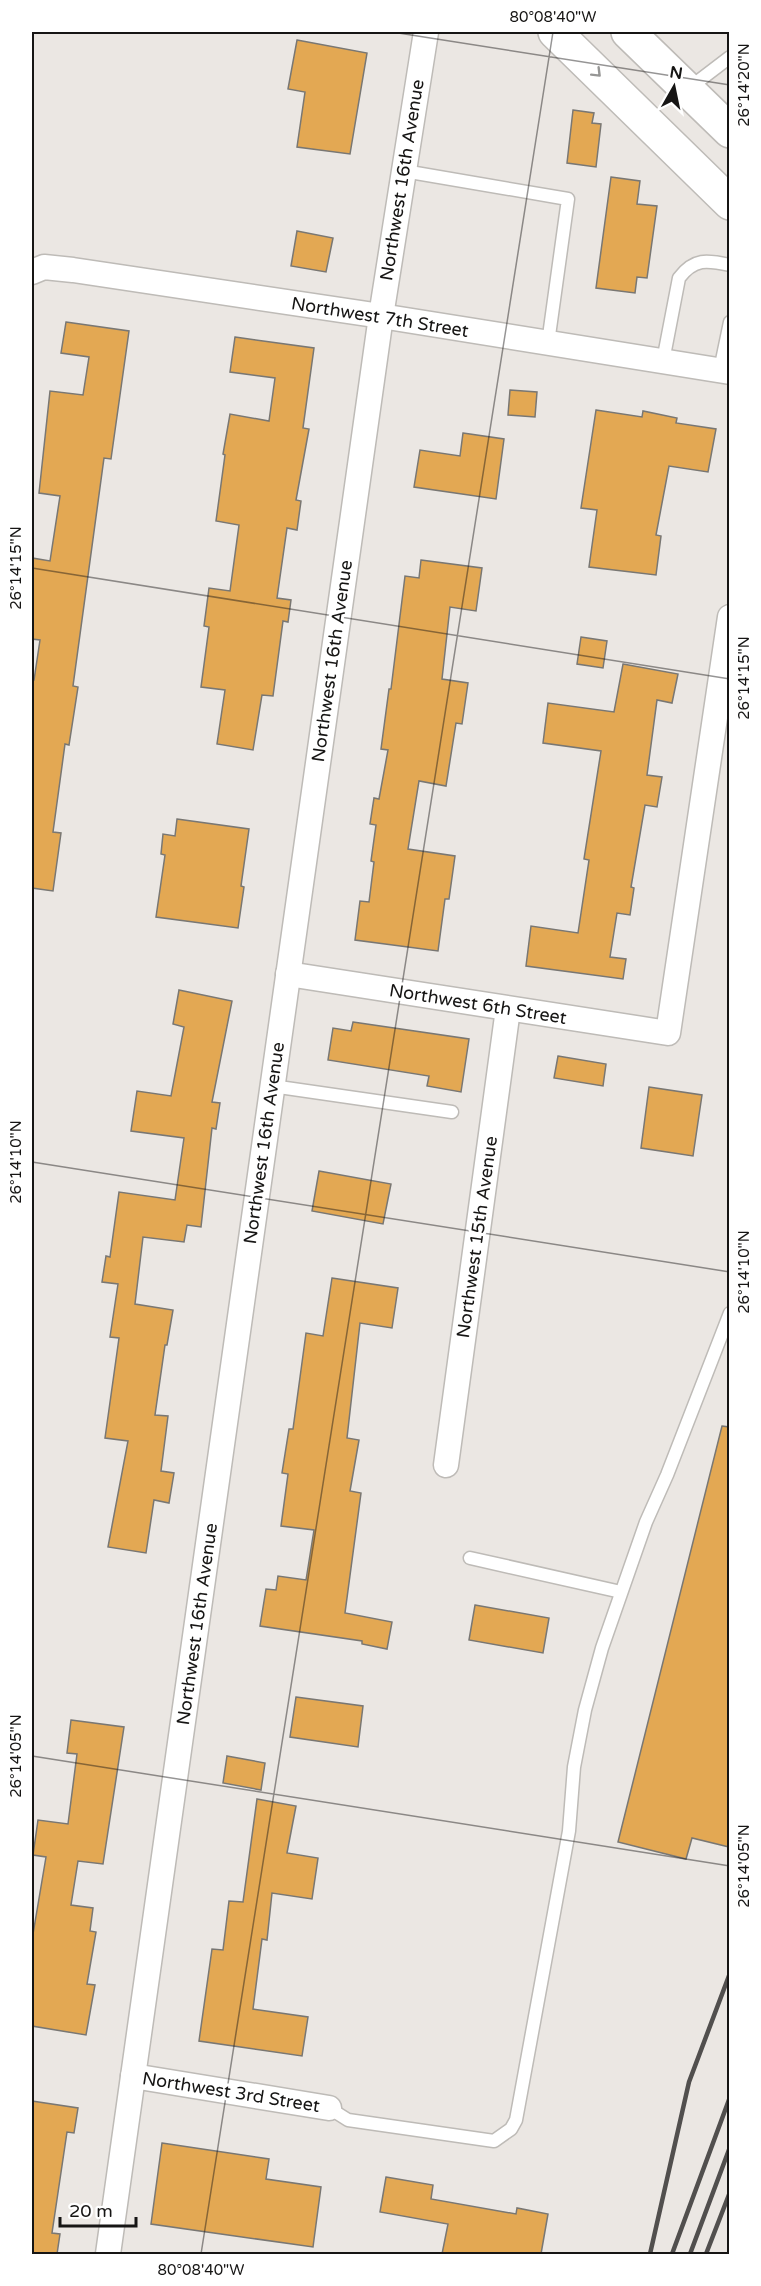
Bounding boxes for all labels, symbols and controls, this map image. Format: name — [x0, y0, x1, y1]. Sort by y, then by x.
text: 80°08'40"W — [510, 8, 596, 26]
text: 26°14'20"N — [735, 43, 753, 127]
north arrow — [644, 57, 704, 117]
text: N — [668, 62, 684, 84]
one-way arrow — [589, 65, 600, 76]
street label: Northwest 16th Avenue — [375, 78, 429, 282]
street label: Northwest 7th Street — [290, 292, 470, 342]
text: 26°14'15"N — [7, 526, 25, 610]
street label: Northwest 16th Avenue — [307, 559, 357, 763]
text: 26°14'15"N — [735, 636, 753, 720]
street label: Northwest 6th Street — [388, 979, 568, 1029]
street label: Northwest 16th Avenue — [239, 1041, 289, 1245]
text: 26°14'10"N — [7, 1120, 25, 1204]
street label: Northwest 15th Avenue — [452, 1135, 502, 1339]
text: 26°14'10"N — [735, 1230, 753, 1314]
street label: Northwest 16th Avenue — [172, 1522, 222, 1726]
text: 26°14'05"N — [7, 1714, 25, 1798]
text: 26°14'05"N — [735, 1824, 753, 1908]
street label: Northwest 3rd Street — [141, 2067, 322, 2117]
scale bar — [60, 2190, 136, 2228]
text: 20 m — [69, 2200, 113, 2222]
text: 80°08'40"W — [158, 2261, 244, 2279]

